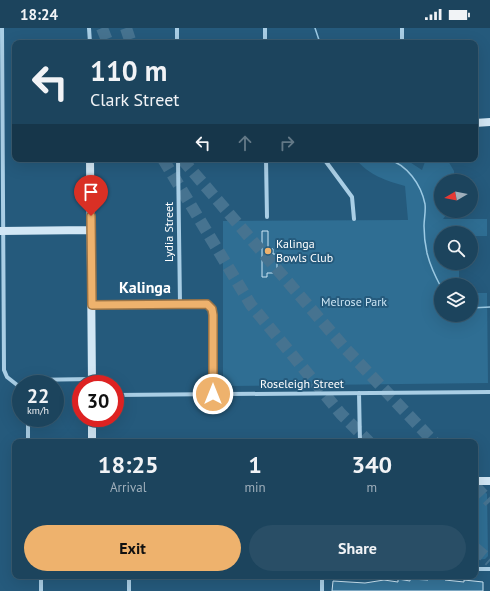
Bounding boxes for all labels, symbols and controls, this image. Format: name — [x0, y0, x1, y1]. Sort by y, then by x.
text: 18:24 — [20, 5, 58, 24]
text: 110 m — [90, 52, 167, 89]
icon: left — [24, 56, 76, 108]
text: Clark Street — [90, 88, 179, 111]
icon: left — [192, 132, 214, 154]
icon: ahead — [234, 132, 256, 154]
icon: right — [276, 132, 298, 154]
north arrow — [434, 174, 478, 218]
map controls — [434, 174, 478, 322]
pin — [74, 175, 108, 216]
icon: arrive — [80, 181, 102, 203]
street label: Lydia Street — [161, 202, 176, 262]
button: search — [434, 226, 478, 270]
place label: Kalinga Bowls Club — [276, 236, 333, 265]
marker: Kalinga Bowls Club — [263, 246, 273, 256]
district label: Kalinga — [119, 277, 171, 297]
button: layers — [434, 278, 478, 322]
park label: Melrose Park — [321, 294, 387, 309]
position arrow — [192, 373, 234, 415]
speed limit sign: 30 — [72, 375, 124, 427]
street label: Roseleigh Street — [260, 376, 344, 391]
text: 22 — [27, 383, 49, 409]
text: km/h — [27, 404, 49, 417]
text: 18:25 — [98, 449, 159, 480]
text: 1 — [248, 449, 262, 480]
text: 340 — [351, 449, 392, 480]
text: Arrival — [110, 479, 146, 496]
text: min — [244, 479, 266, 496]
text: m — [367, 479, 377, 496]
button: Exit — [24, 525, 241, 571]
button: Share — [249, 525, 466, 571]

